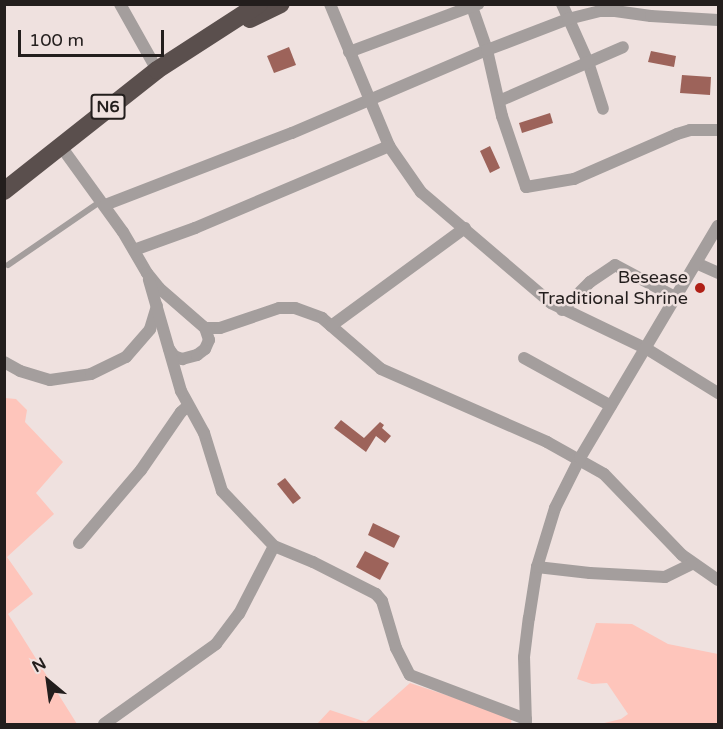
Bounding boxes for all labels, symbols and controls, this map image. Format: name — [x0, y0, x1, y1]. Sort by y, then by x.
scale bar — [21, 18, 166, 56]
text: 100 m — [29, 29, 84, 51]
road number: N6 — [90, 94, 126, 120]
place label: Besease Traditional Shrine — [538, 267, 688, 310]
marker: Besease Traditional Shrine — [693, 281, 707, 295]
north arrow — [18, 651, 78, 711]
text: N — [29, 653, 50, 677]

